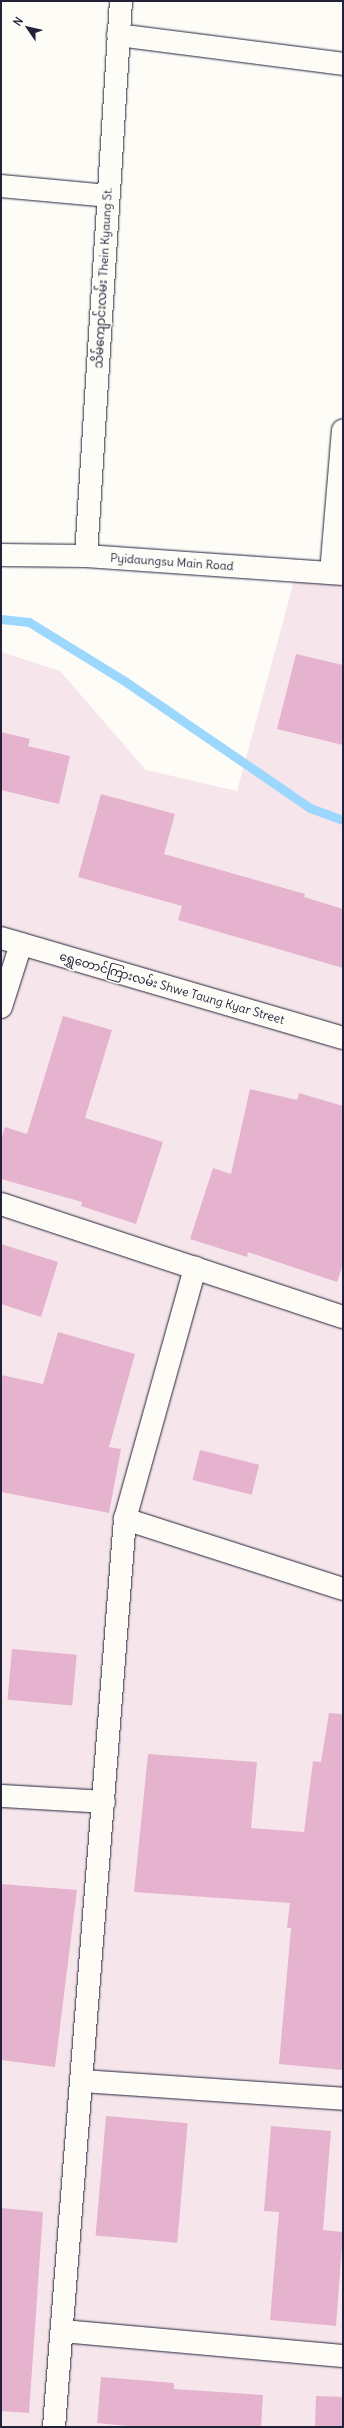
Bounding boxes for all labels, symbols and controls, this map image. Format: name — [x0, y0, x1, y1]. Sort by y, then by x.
north arrow — [8, 8, 48, 48]
text: N — [10, 14, 26, 28]
street label: သိမ်ကျောင်းလမ်း Thein Kyaung St. — [91, 187, 115, 369]
street label: Pyidaungsu Main Road — [110, 551, 234, 573]
street label: ရွှေတောင်ကြားလမ်း Shwe Taung Kyar Street — [58, 949, 286, 1027]

